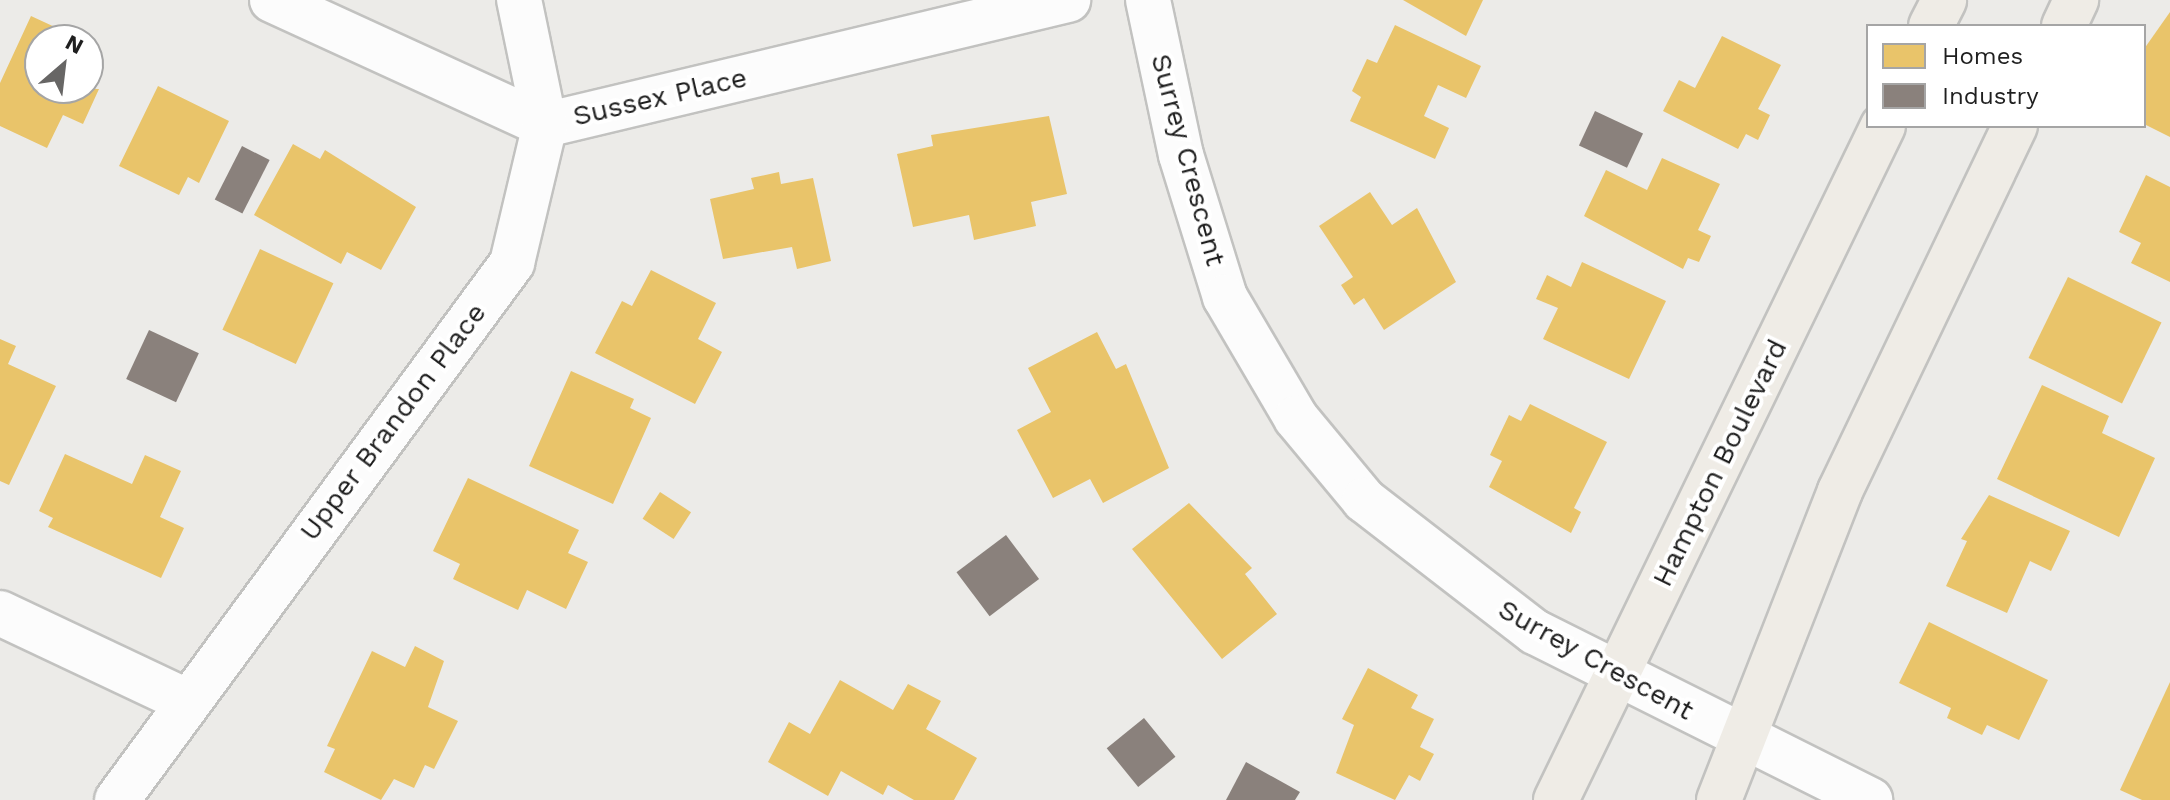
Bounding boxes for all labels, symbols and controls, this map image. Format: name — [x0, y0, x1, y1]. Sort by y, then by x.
north arrow — [24, 24, 104, 104]
legend — [1866, 24, 2146, 128]
text: N — [61, 29, 88, 59]
text: Homes — [1942, 42, 2023, 70]
street label: Surrey Crescent — [1143, 50, 1233, 270]
street label: Sussex Place — [569, 61, 751, 133]
text: Industry — [1942, 82, 2039, 110]
street label: Upper Brandon Place — [293, 296, 493, 548]
street label: Hampton Boulevard — [1646, 334, 1794, 592]
street label: Surrey Crescent — [1492, 592, 1700, 728]

